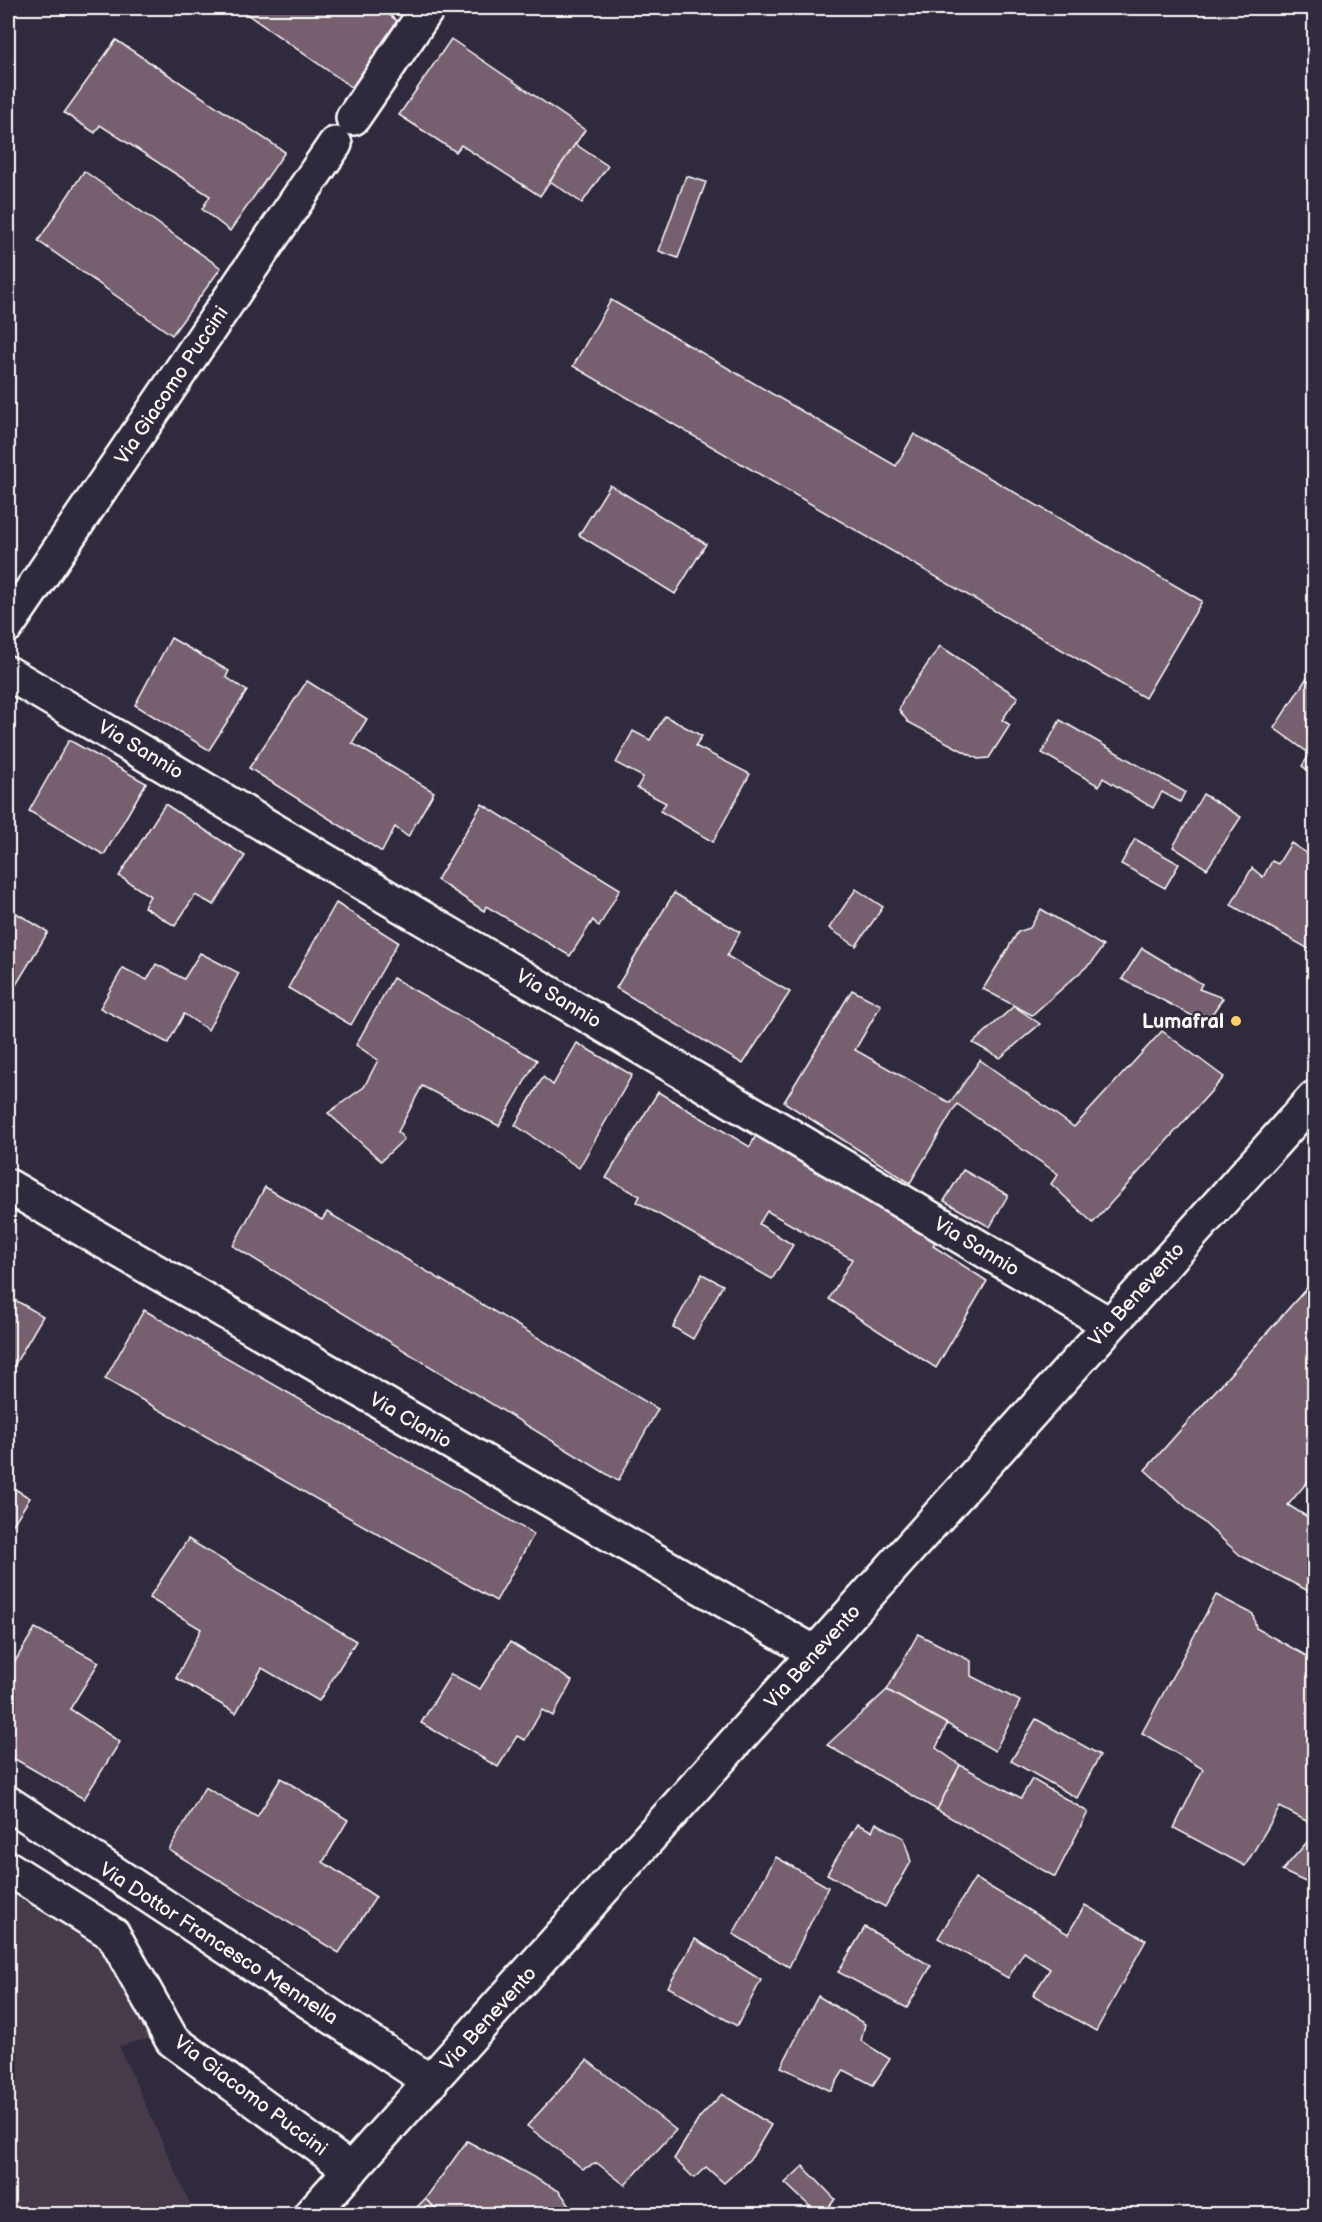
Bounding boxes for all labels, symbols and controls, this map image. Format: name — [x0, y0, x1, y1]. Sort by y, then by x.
street label: Via Giacomo Puccini — [110, 302, 234, 469]
street label: Via Sannio — [93, 715, 188, 785]
street label: Via Sannio — [511, 964, 606, 1034]
place label: Lumafral — [1142, 1010, 1224, 1034]
marker: Lumafral — [1229, 1014, 1243, 1028]
street label: Via Sannio — [929, 1212, 1024, 1282]
street label: Via Benevento — [1084, 1238, 1190, 1352]
street label: Via Clanio — [365, 1388, 456, 1454]
street label: Via Benevento — [760, 1600, 866, 1714]
street label: Via Dottor Francesco Mennella — [95, 1858, 342, 2030]
street label: Via Benevento — [436, 1962, 542, 2076]
street label: Via Giacomo Puccini — [169, 2030, 332, 2161]

